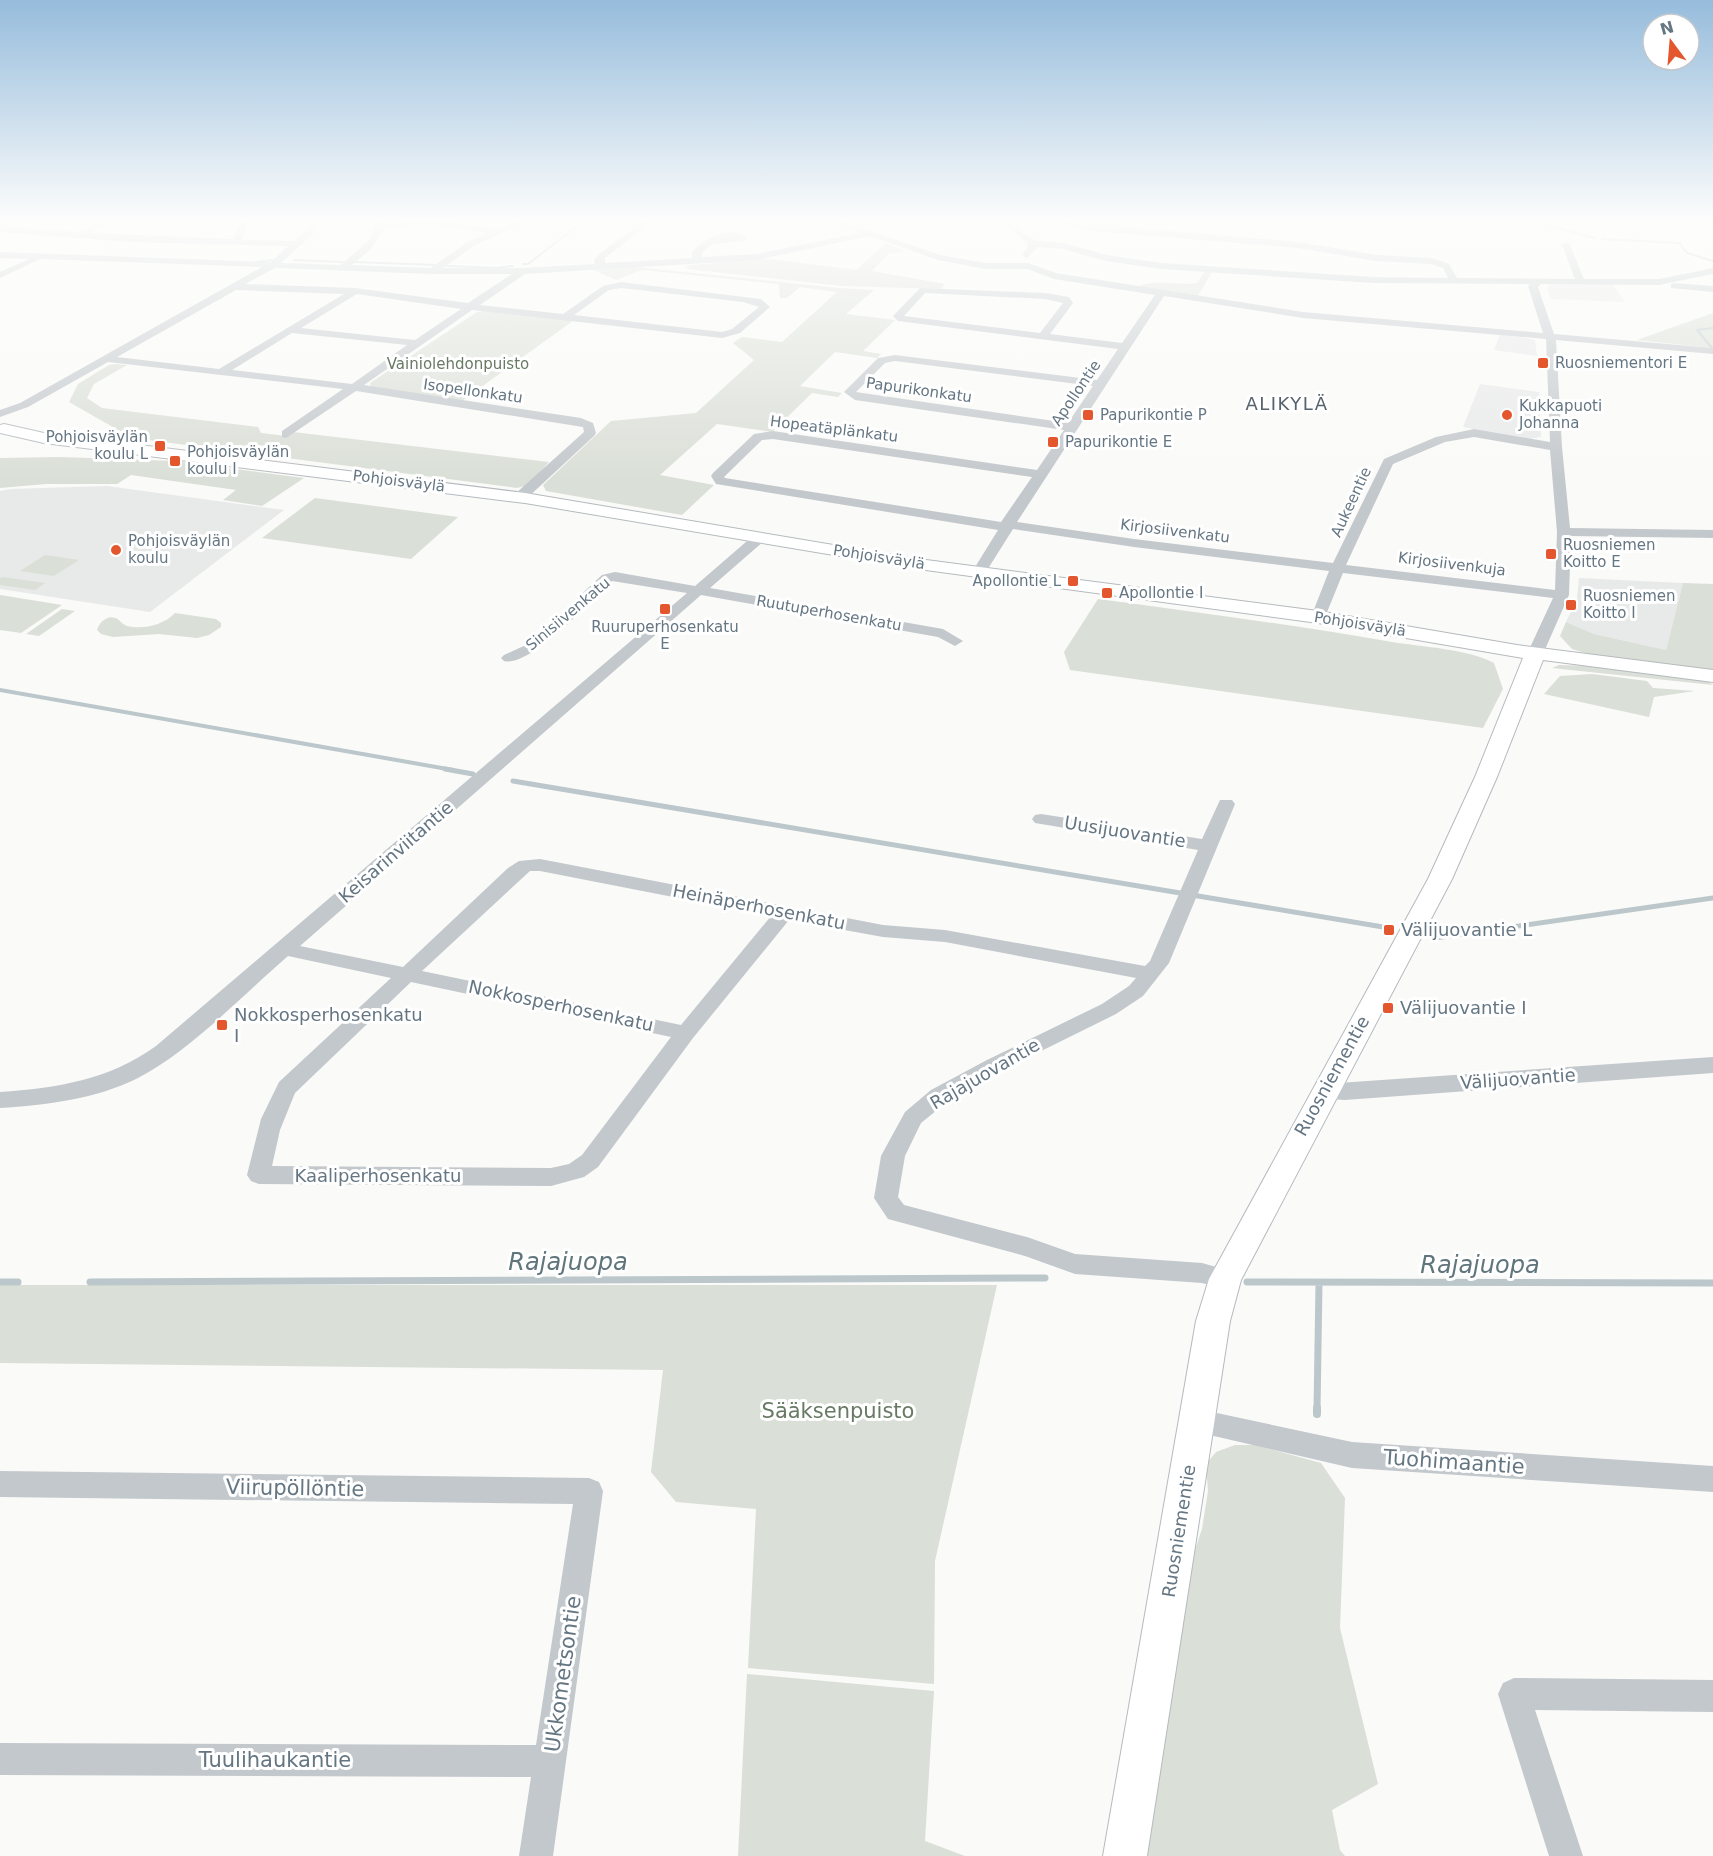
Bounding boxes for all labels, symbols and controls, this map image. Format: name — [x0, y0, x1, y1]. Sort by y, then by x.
north arrow — [1641, 12, 1701, 72]
text: N — [1658, 17, 1676, 39]
place label: Ruosniementori E — [1555, 354, 1687, 372]
park label: Vainiolehdonpuisto — [387, 355, 529, 373]
marker: Ruosniementori E — [1536, 356, 1550, 370]
street label: Apollontie — [1047, 357, 1105, 429]
street label: Papurikonkatu — [865, 374, 973, 406]
street label: Isopellonkatu — [422, 375, 524, 407]
district label: ALIKYLÄ — [1245, 393, 1329, 414]
place label: Kukkapuoti Johanna — [1518, 397, 1602, 432]
place label: Papurikontie P — [1100, 406, 1207, 424]
marker: Papurikontie P — [1081, 408, 1095, 422]
marker: Kukkapuoti Johanna — [1500, 408, 1514, 422]
street label: Hopeatäplänkatu — [769, 412, 899, 446]
place label: Pohjoisväylän koulu L — [46, 428, 149, 463]
place label: Papurikontie E — [1065, 433, 1172, 451]
marker: Papurikontie E — [1046, 435, 1060, 449]
marker: Pohjoisväylän koulu L — [153, 439, 167, 453]
place label: Pohjoisväylän koulu I — [187, 443, 289, 478]
marker: Pohjoisväylän koulu I — [168, 454, 182, 468]
street label: Aukeentie — [1327, 464, 1375, 540]
street label: Pohjoisväylä — [352, 466, 446, 496]
street label: Kirjosiivenkatu — [1119, 515, 1231, 547]
place label: Pohjoisväylän koulu — [128, 532, 230, 567]
place label: Ruosniemen Koitto E — [1563, 536, 1656, 571]
street label: Pohjoisväylä — [832, 541, 926, 573]
marker: Pohjoisväylän koulu — [109, 543, 123, 557]
marker: Ruosniemen Koitto E — [1544, 547, 1558, 561]
street label: Kirjosiivenkuja — [1397, 548, 1507, 580]
place label: Apollontie L — [973, 572, 1062, 590]
street label: Sinisiivenkatu — [522, 574, 614, 654]
marker: Apollontie L — [1066, 574, 1080, 588]
place label: Apollontie I — [1119, 584, 1203, 602]
marker: Apollontie I — [1100, 586, 1114, 600]
place label: Ruosniemen Koitto I — [1583, 587, 1676, 622]
street label: Ruutuperhosenkatu — [755, 591, 903, 635]
marker: Ruosniemen Koitto I — [1564, 598, 1578, 612]
marker: Ruuruperhosenkatu E — [658, 602, 672, 616]
street label: Pohjoisväylä — [1313, 608, 1407, 640]
place label: Ruuruperhosenkatu E — [591, 618, 739, 653]
street label: Keisarinviitantie — [334, 796, 457, 907]
street label: Uusijuovantie — [1063, 812, 1187, 851]
street label: Heinäperhosenkatu — [671, 879, 847, 934]
place label: Välijuovantie L — [1401, 919, 1532, 940]
marker: Välijuovantie L — [1382, 923, 1396, 937]
street label: Nokkosperhosenkatu — [467, 976, 656, 1035]
place label: Välijuovantie I — [1400, 997, 1527, 1018]
marker: Välijuovantie I — [1381, 1001, 1395, 1015]
place label: Nokkosperhosenkatu I — [234, 1004, 423, 1046]
street label: Ruosniementie — [1290, 1012, 1373, 1140]
marker: Nokkosperhosenkatu I — [215, 1018, 229, 1032]
street label: Rajajuovantie — [926, 1034, 1043, 1113]
street label: Välijuovantie — [1460, 1064, 1576, 1093]
street label: Kaaliperhosenkatu — [294, 1165, 462, 1186]
water label: Rajajuopa — [508, 1248, 628, 1276]
water label: Rajajuopa — [1420, 1251, 1540, 1279]
park label: Sääksenpuisto — [762, 1399, 914, 1423]
street label: Tuohimaantie — [1382, 1445, 1525, 1479]
street label: Ruosniementie — [1158, 1463, 1199, 1599]
street label: Viirupöllöntie — [226, 1475, 364, 1501]
street label: Ukkometsontie — [540, 1594, 586, 1754]
street label: Tuulihaukantie — [198, 1748, 351, 1772]

